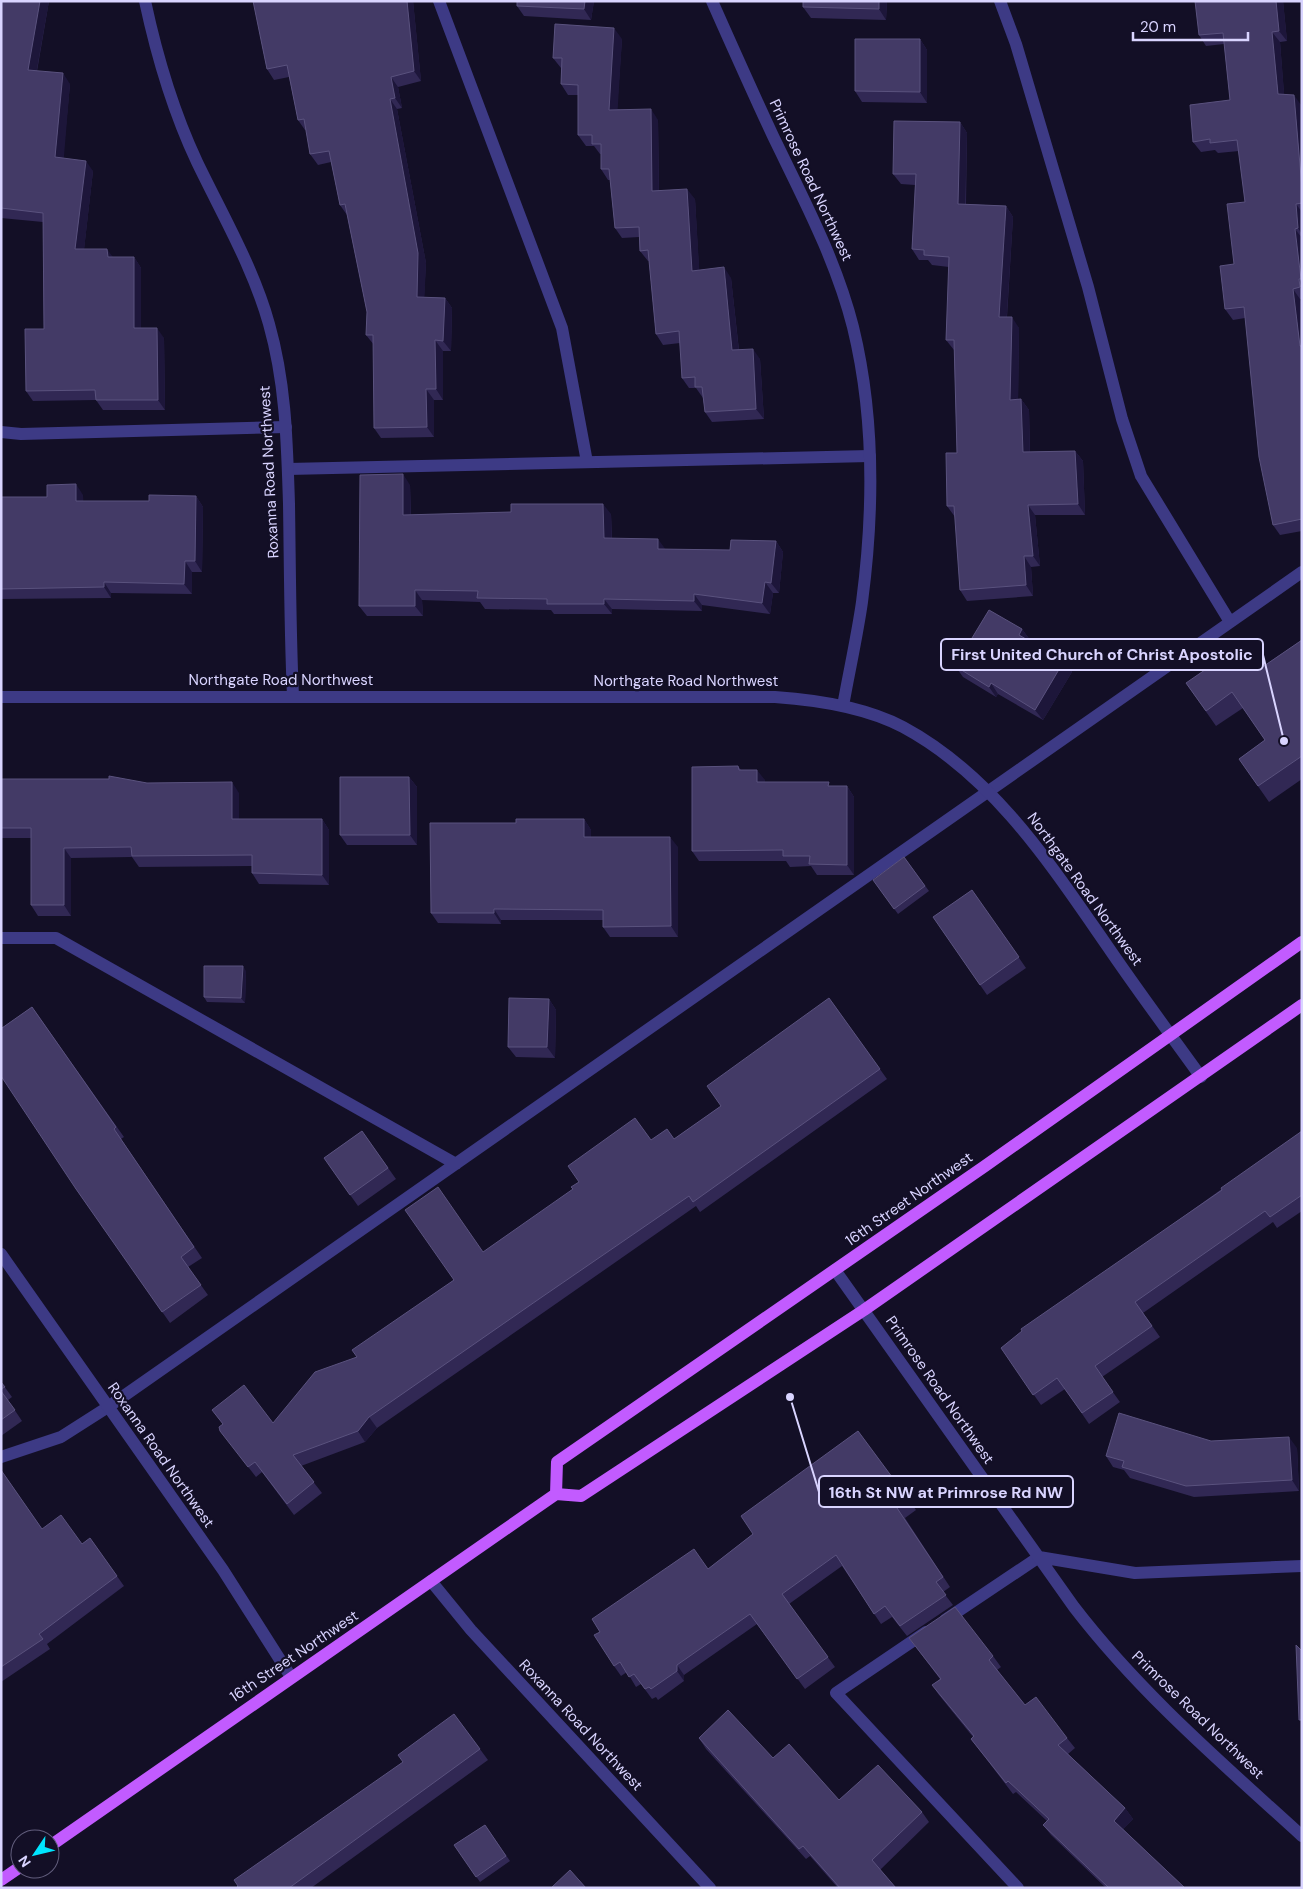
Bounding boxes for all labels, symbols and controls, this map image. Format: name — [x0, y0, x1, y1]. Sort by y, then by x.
scale bar — [1133, 10, 1248, 42]
text: 20 m — [1140, 17, 1176, 37]
street label: Primrose Road Northwest — [765, 96, 857, 264]
street label: Roxanna Road Northwest — [254, 385, 284, 559]
callout: First United Church of Christ Apostolic — [941, 639, 1263, 670]
text: First United Church of Christ Apostolic — [951, 644, 1253, 665]
street label: Northgate Road Northwest — [189, 670, 374, 690]
street label: Northgate Road Northwest — [594, 671, 779, 691]
street label: Northgate Road Northwest — [1023, 808, 1147, 970]
street label: 16th Street Northwest — [841, 1147, 977, 1251]
street label: Primrose Road Northwest — [881, 1312, 999, 1468]
street label: Roxanna Road Northwest — [103, 1378, 219, 1532]
callout: 16th St NW at Primrose Rd NW — [819, 1476, 1073, 1507]
text: 16th St NW at Primrose Rd NW — [829, 1482, 1063, 1503]
street label: 16th Street Northwest — [226, 1605, 362, 1707]
street label: Primrose Road Northwest — [1128, 1647, 1268, 1784]
street label: Roxanna Road Northwest — [515, 1655, 647, 1795]
north arrow — [10, 1829, 60, 1879]
text: N — [14, 1852, 35, 1871]

